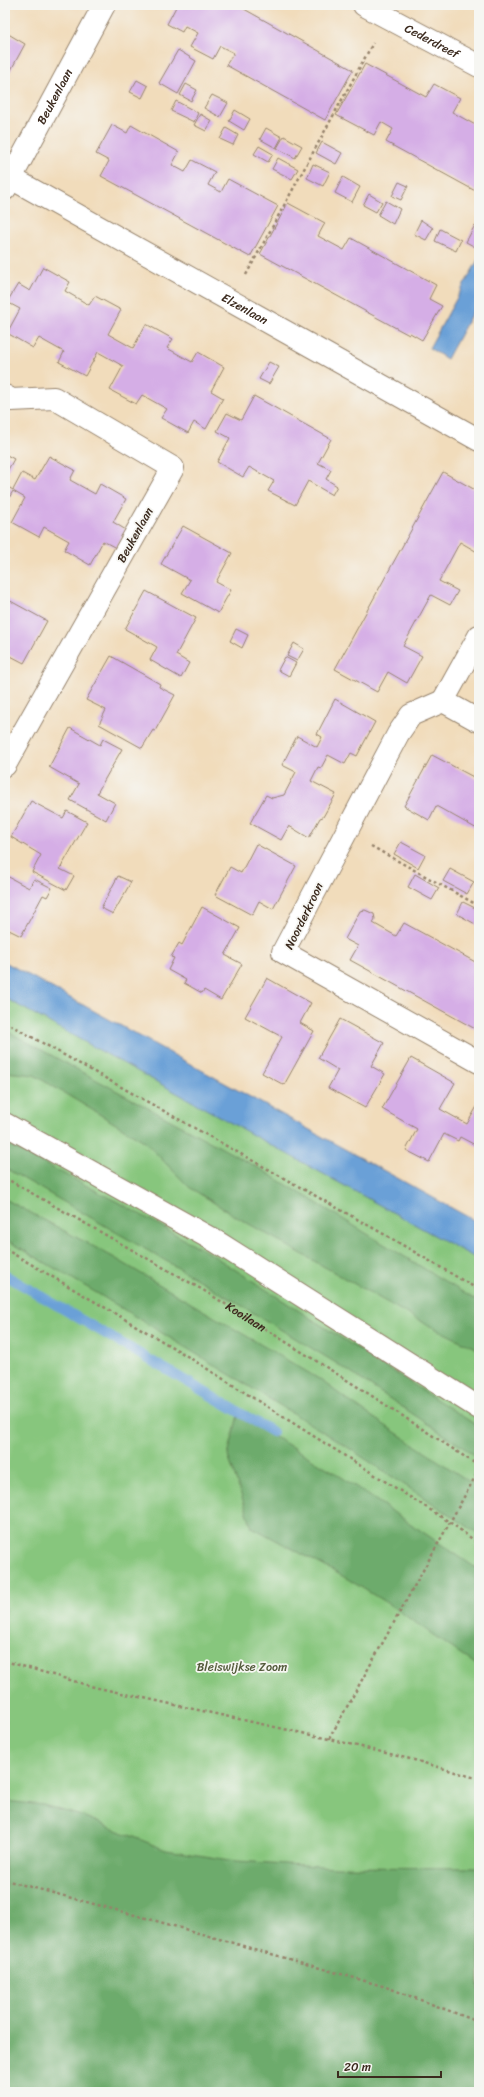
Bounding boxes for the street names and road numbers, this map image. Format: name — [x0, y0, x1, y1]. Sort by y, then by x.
street label: Cederdreef — [401, 17, 465, 66]
street label: Beukenlaan — [31, 64, 79, 129]
street label: Elzenlaan — [217, 287, 273, 331]
street label: Beukenlaan — [111, 503, 160, 567]
street label: Noorderkroon — [278, 878, 330, 953]
street label: Kooilaan — [221, 1296, 271, 1338]

